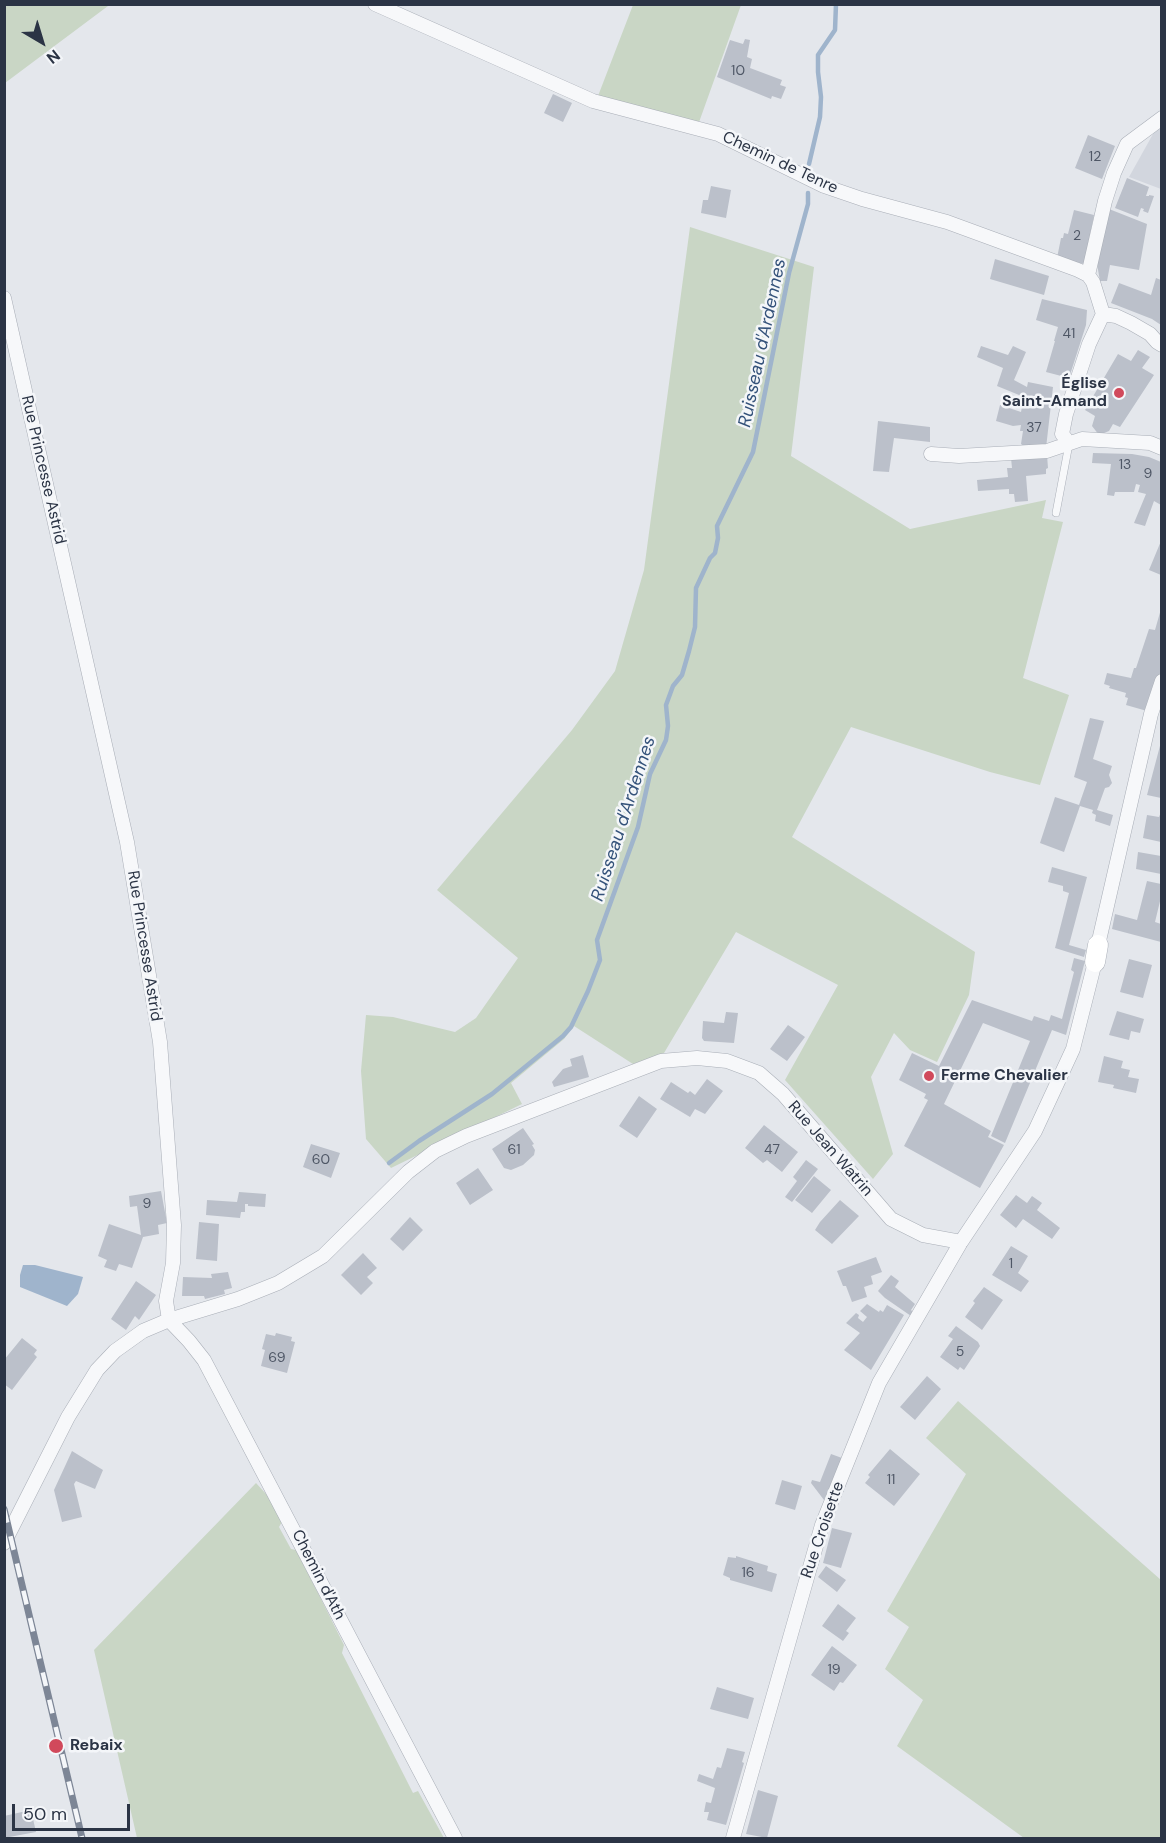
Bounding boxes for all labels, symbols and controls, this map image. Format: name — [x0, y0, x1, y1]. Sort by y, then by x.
north arrow — [12, 12, 72, 72]
text: N — [42, 45, 64, 68]
house number: 10 — [731, 63, 745, 79]
street label: Chemin de Tenre — [719, 128, 841, 198]
house number: 12 — [1089, 149, 1101, 165]
house number: 2 — [1073, 228, 1081, 244]
water label: Ruisseau d'Ardennes — [735, 257, 791, 429]
house number: 41 — [1063, 326, 1075, 342]
place label: Église Saint-Amand — [1002, 374, 1107, 412]
marker: Église Saint-Amand — [1112, 386, 1126, 400]
street label: Rue Princesse Astrid — [17, 394, 69, 546]
house number: 37 — [1026, 420, 1042, 436]
house number: 13 — [1119, 457, 1131, 473]
house number: 9 — [1144, 466, 1152, 482]
water label: Ruisseau d'Ardennes — [587, 734, 661, 904]
street label: Rue Princesse Astrid — [123, 869, 165, 1023]
place label: Ferme Chevalier — [941, 1066, 1068, 1086]
marker: Ferme Chevalier — [922, 1069, 936, 1083]
street label: Rue Jean Watrin — [784, 1098, 876, 1200]
house number: 61 — [507, 1142, 521, 1158]
house number: 47 — [764, 1142, 780, 1158]
house number: 60 — [312, 1152, 330, 1168]
house number: 9 — [143, 1196, 151, 1212]
house number: 1 — [1009, 1256, 1013, 1272]
house number: 5 — [956, 1344, 964, 1360]
house number: 69 — [268, 1350, 286, 1366]
house number: 11 — [887, 1472, 895, 1488]
street label: Rue Croisette — [798, 1479, 848, 1581]
street label: Chemin d'Ath — [287, 1527, 349, 1623]
house number: 16 — [741, 1565, 755, 1581]
house number: 19 — [827, 1662, 841, 1678]
place label: Rebaix — [70, 1736, 123, 1756]
marker: Rebaix — [47, 1737, 65, 1755]
scale bar — [15, 1792, 134, 1830]
text: 50 m — [23, 1802, 67, 1826]

